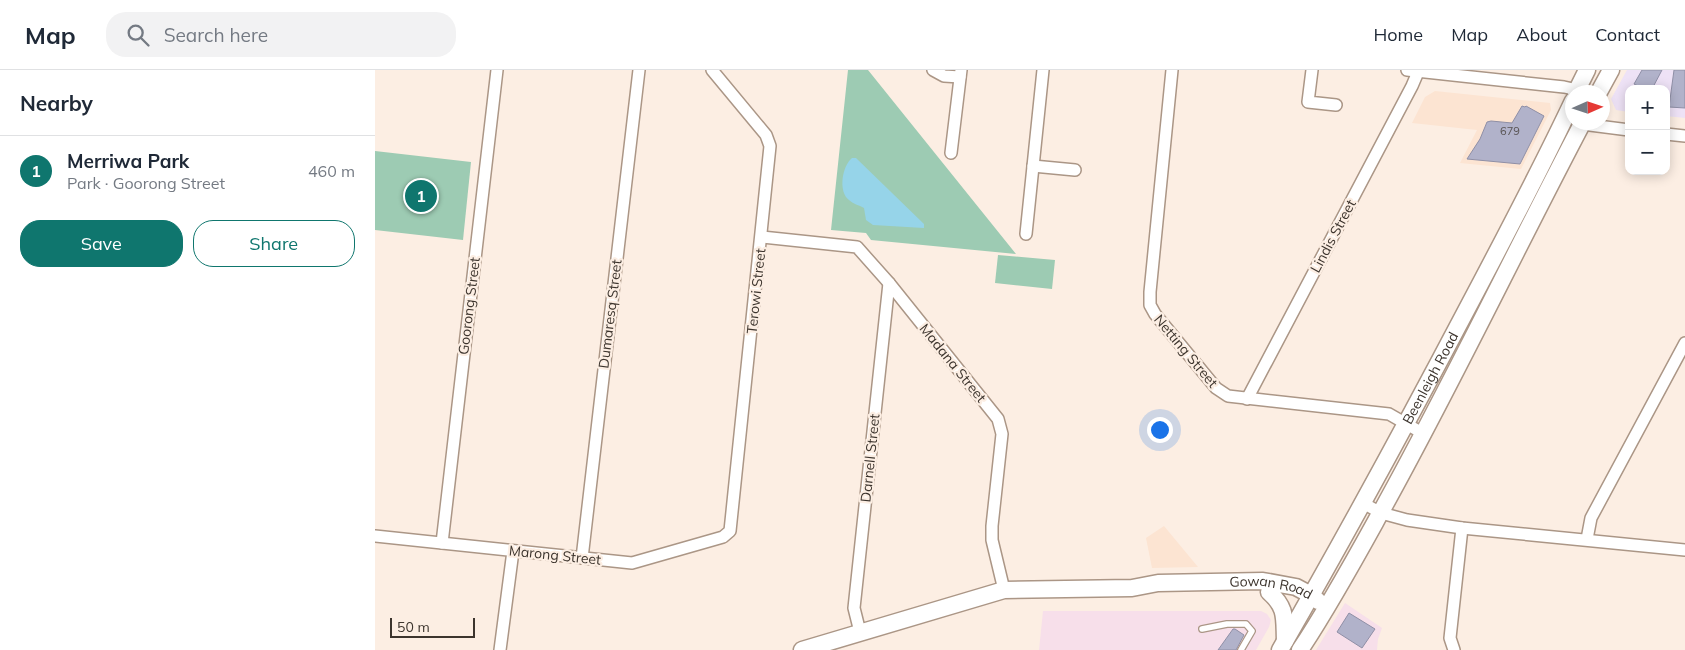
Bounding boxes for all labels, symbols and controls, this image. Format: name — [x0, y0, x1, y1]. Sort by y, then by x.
search box — [106, 12, 456, 57]
text: Map — [25, 20, 76, 50]
icon: search — [124, 21, 152, 49]
text: Search here — [164, 23, 268, 47]
text: Home — [1373, 23, 1423, 46]
text: Map — [1451, 23, 1488, 46]
text: About — [1516, 23, 1567, 46]
text: Contact — [1595, 23, 1660, 46]
north arrow — [1565, 85, 1610, 130]
map controls — [1625, 85, 1670, 175]
button: + — [1625, 85, 1670, 130]
text: Nearby — [20, 90, 93, 116]
house number: 679 — [1500, 124, 1520, 138]
button: − — [1625, 130, 1670, 175]
text: Merriwa Park — [67, 149, 189, 173]
text: 1 — [31, 161, 41, 181]
text: 460 m — [308, 161, 355, 181]
text: Park · Goorong Street — [67, 173, 225, 193]
pin: 1 — [405, 177, 437, 215]
street label: Lindis Street — [1306, 196, 1360, 276]
button: Save — [20, 220, 183, 267]
button: Share — [193, 220, 355, 267]
street label: Terowi Street — [743, 247, 769, 335]
street label: Goorong Street — [454, 256, 484, 356]
street label: Dumaresq Street — [594, 258, 626, 369]
street label: Netting Street — [1150, 311, 1222, 391]
street label: Madana Street — [916, 320, 990, 406]
street label: Beenleigh Road — [1398, 329, 1462, 427]
street label: Darnell Street — [856, 413, 884, 503]
your location — [1147, 417, 1173, 443]
street label: Marong Street — [508, 541, 602, 569]
street label: Gowan Road — [1229, 572, 1316, 603]
scale bar — [390, 615, 475, 638]
text: 50 m — [397, 618, 430, 636]

